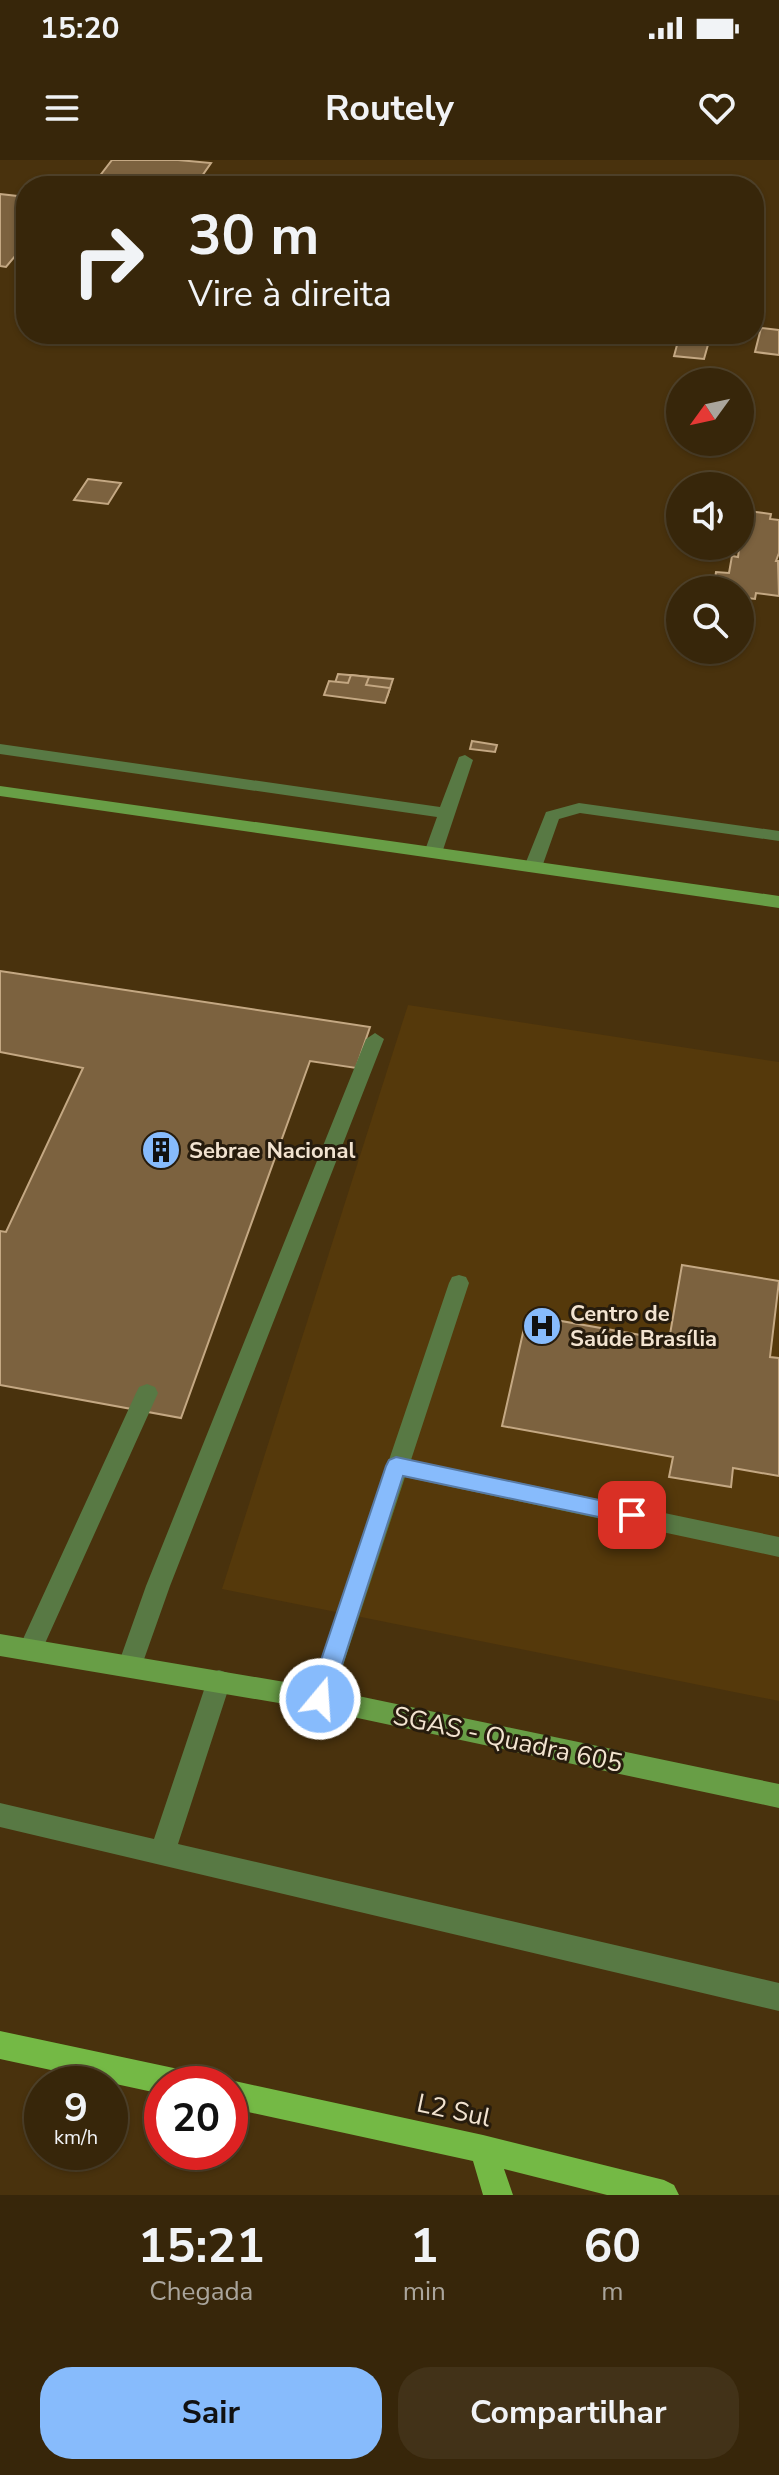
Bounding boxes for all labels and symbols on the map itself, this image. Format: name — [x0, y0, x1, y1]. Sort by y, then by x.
north arrow — [666, 368, 754, 456]
building icon: Sebrae Nacional — [140, 1129, 182, 1171]
place label: Sebrae Nacional — [189, 1136, 356, 1166]
place label: Centro de Saúde Brasília — [570, 1299, 717, 1354]
hospital icon: Centro de Saúde Brasília — [521, 1305, 563, 1347]
pin — [598, 1481, 666, 1549]
position arrow — [278, 1657, 362, 1741]
street label: SGAS - Quadra 605 — [390, 1698, 626, 1781]
speed limit sign: 20 — [144, 2066, 248, 2170]
street label: L2 Sul — [414, 2086, 494, 2135]

